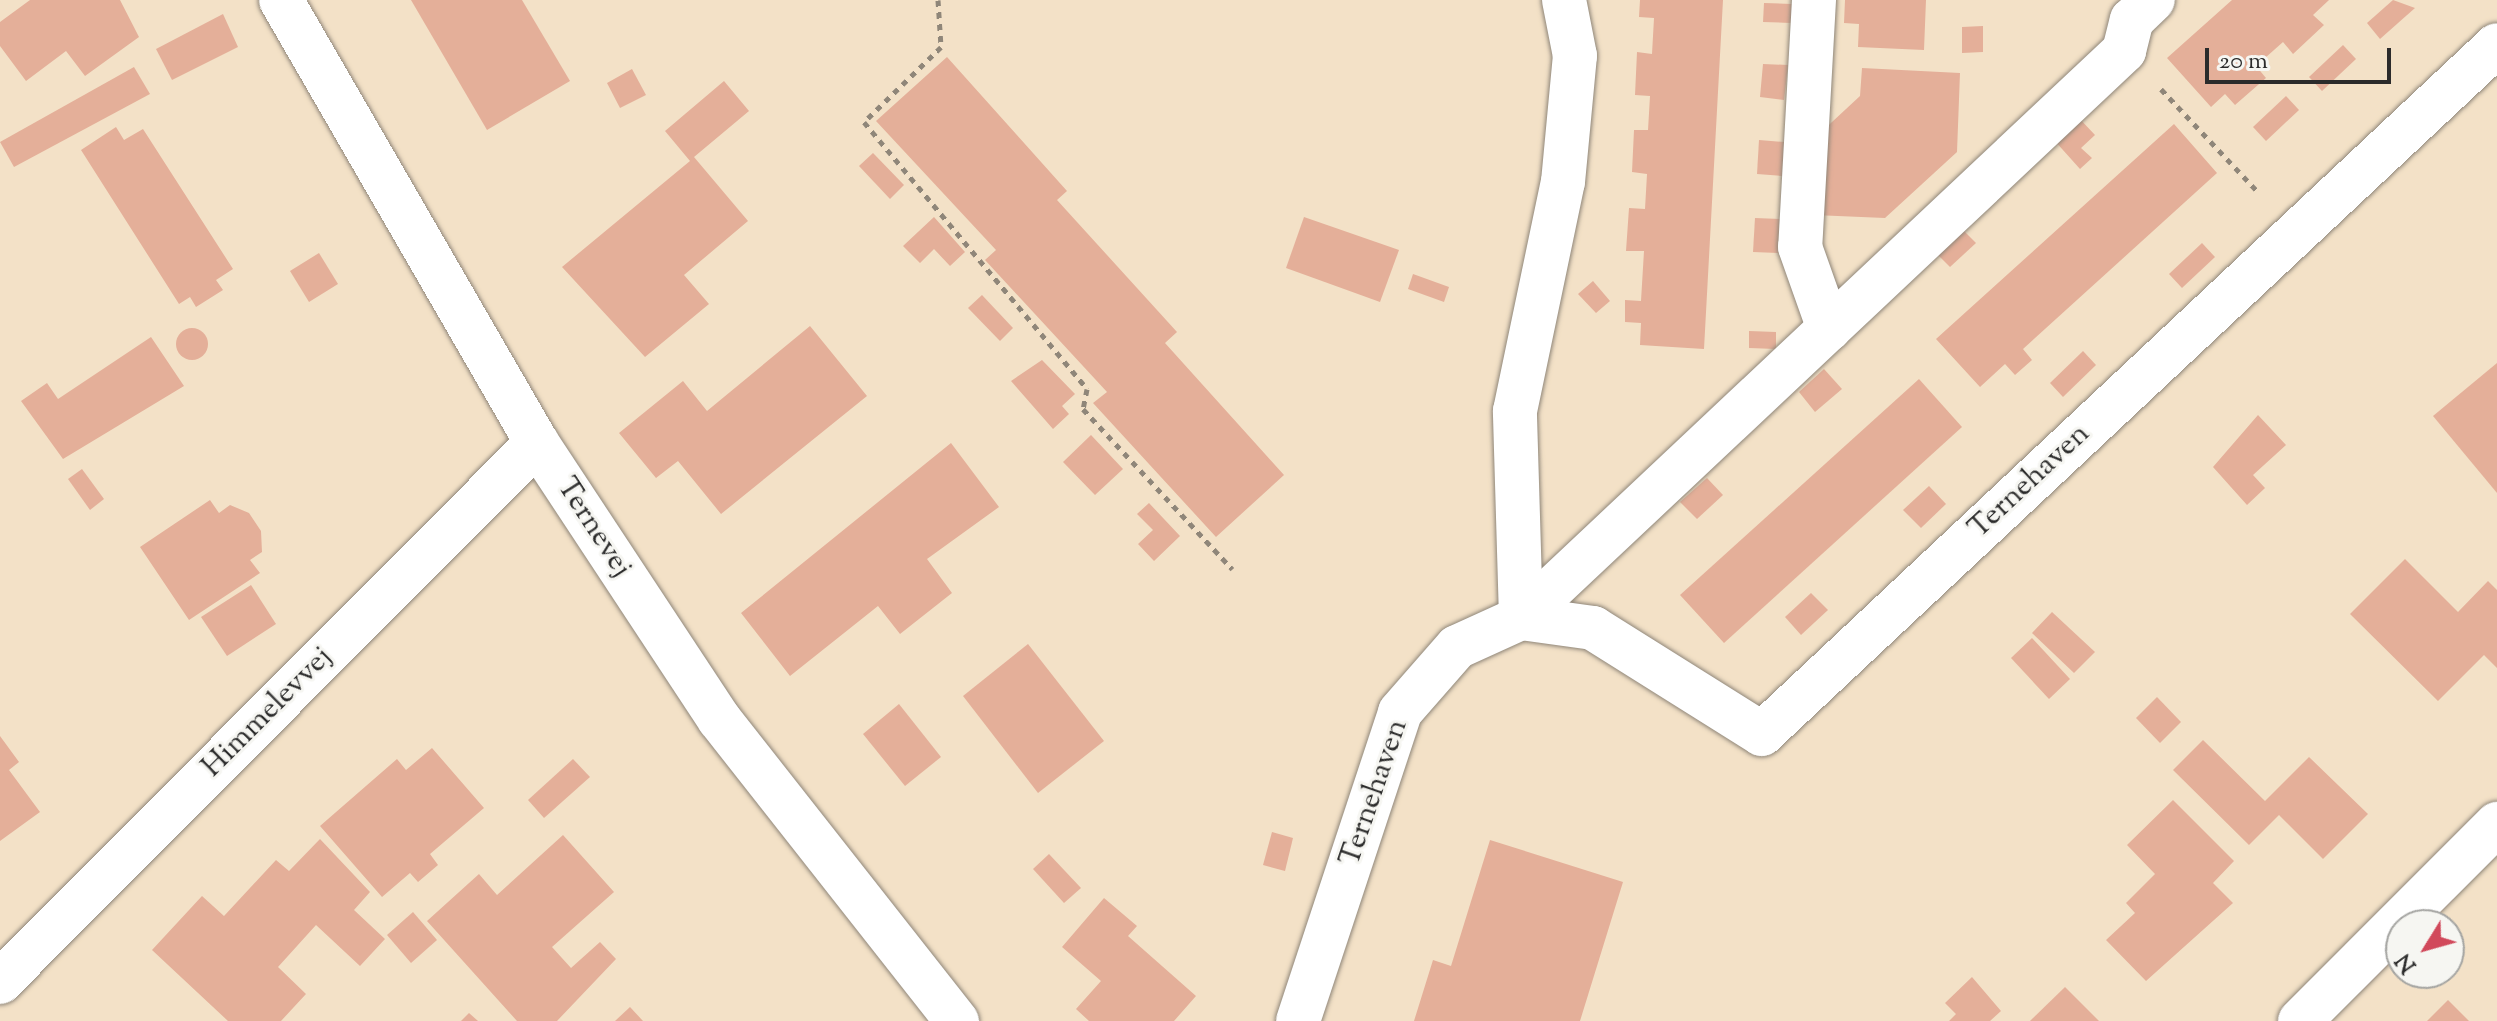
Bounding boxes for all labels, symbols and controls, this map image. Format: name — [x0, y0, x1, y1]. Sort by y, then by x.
scale bar — [2209, 32, 2395, 82]
text: 20 m — [2219, 45, 2268, 79]
street label: Ternehaven — [1962, 417, 2098, 547]
street label: Ternevej — [548, 471, 638, 585]
street label: Himmelevvej — [195, 640, 341, 786]
street label: Ternehaven — [1333, 715, 1417, 871]
north arrow — [2385, 909, 2465, 989]
text: N — [2389, 946, 2425, 979]

